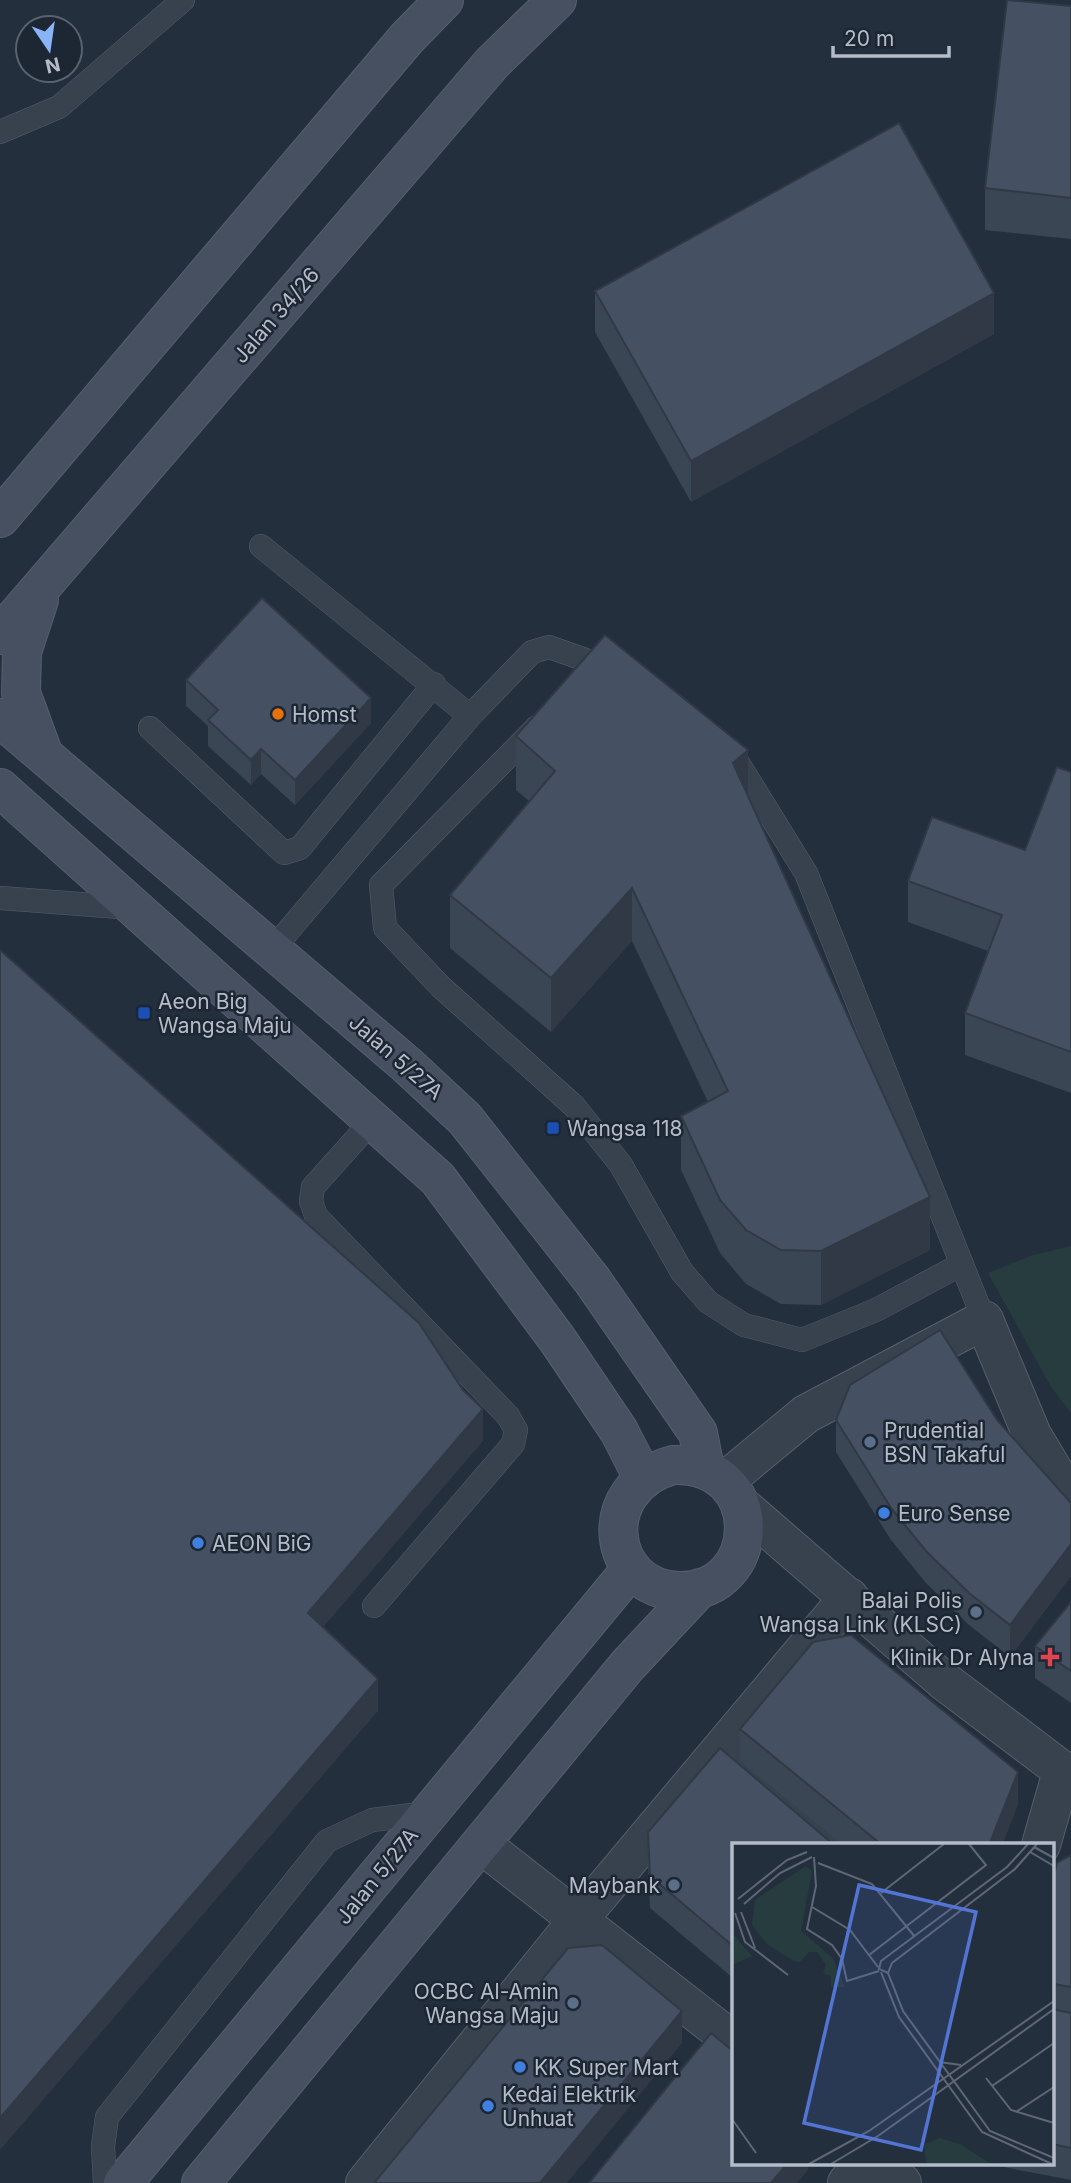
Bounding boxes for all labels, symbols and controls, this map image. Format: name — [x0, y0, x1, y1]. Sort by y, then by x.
north arrow — [14, 14, 84, 84]
scale bar — [833, 14, 948, 58]
text: 20 m — [844, 26, 894, 51]
text: N — [43, 52, 62, 78]
street label: Jalan 34/26 — [228, 262, 324, 368]
place label: Homst — [292, 702, 357, 727]
marker: Homst — [270, 706, 286, 722]
place label: Aeon Big Wangsa Maju — [158, 989, 292, 1038]
marker: Aeon Big Wangsa Maju — [136, 1005, 152, 1021]
street label: Jalan 5/27A — [344, 1009, 448, 1105]
place label: Wangsa 118 — [567, 1116, 683, 1141]
marker: Wangsa 118 — [545, 1120, 561, 1136]
place label: Prudential BSN Takaful — [884, 1418, 1005, 1467]
marker: Prudential BSN Takaful — [862, 1434, 878, 1450]
place label: Euro Sense — [898, 1501, 1011, 1526]
marker: Euro Sense — [876, 1505, 892, 1521]
place label: AEON BiG — [212, 1531, 311, 1556]
marker: AEON BiG — [190, 1535, 206, 1551]
place label: Balai Polis Wangsa Link (KLSC) — [760, 1588, 962, 1637]
marker: Balai Polis Wangsa Link (KLSC) — [968, 1604, 984, 1620]
place label: Klinik Dr Alyna — [890, 1645, 1034, 1670]
marker: Klinik Dr Alyna — [1040, 1647, 1060, 1667]
street label: Jalan 5/27A — [331, 1823, 423, 1929]
inset map — [732, 1843, 1054, 2166]
place label: Maybank — [569, 1873, 660, 1898]
marker: Maybank — [666, 1877, 682, 1893]
place label: OCBC Al-Amin Wangsa Maju — [414, 1979, 559, 2028]
marker: OCBC Al-Amin Wangsa Maju — [565, 1995, 581, 2011]
place label: KK Super Mart — [534, 2055, 679, 2080]
marker: KK Super Mart — [512, 2059, 528, 2075]
place label: Kedai Elektrik Unhuat — [502, 2082, 637, 2131]
marker: Kedai Elektrik Unhuat — [480, 2098, 496, 2114]

